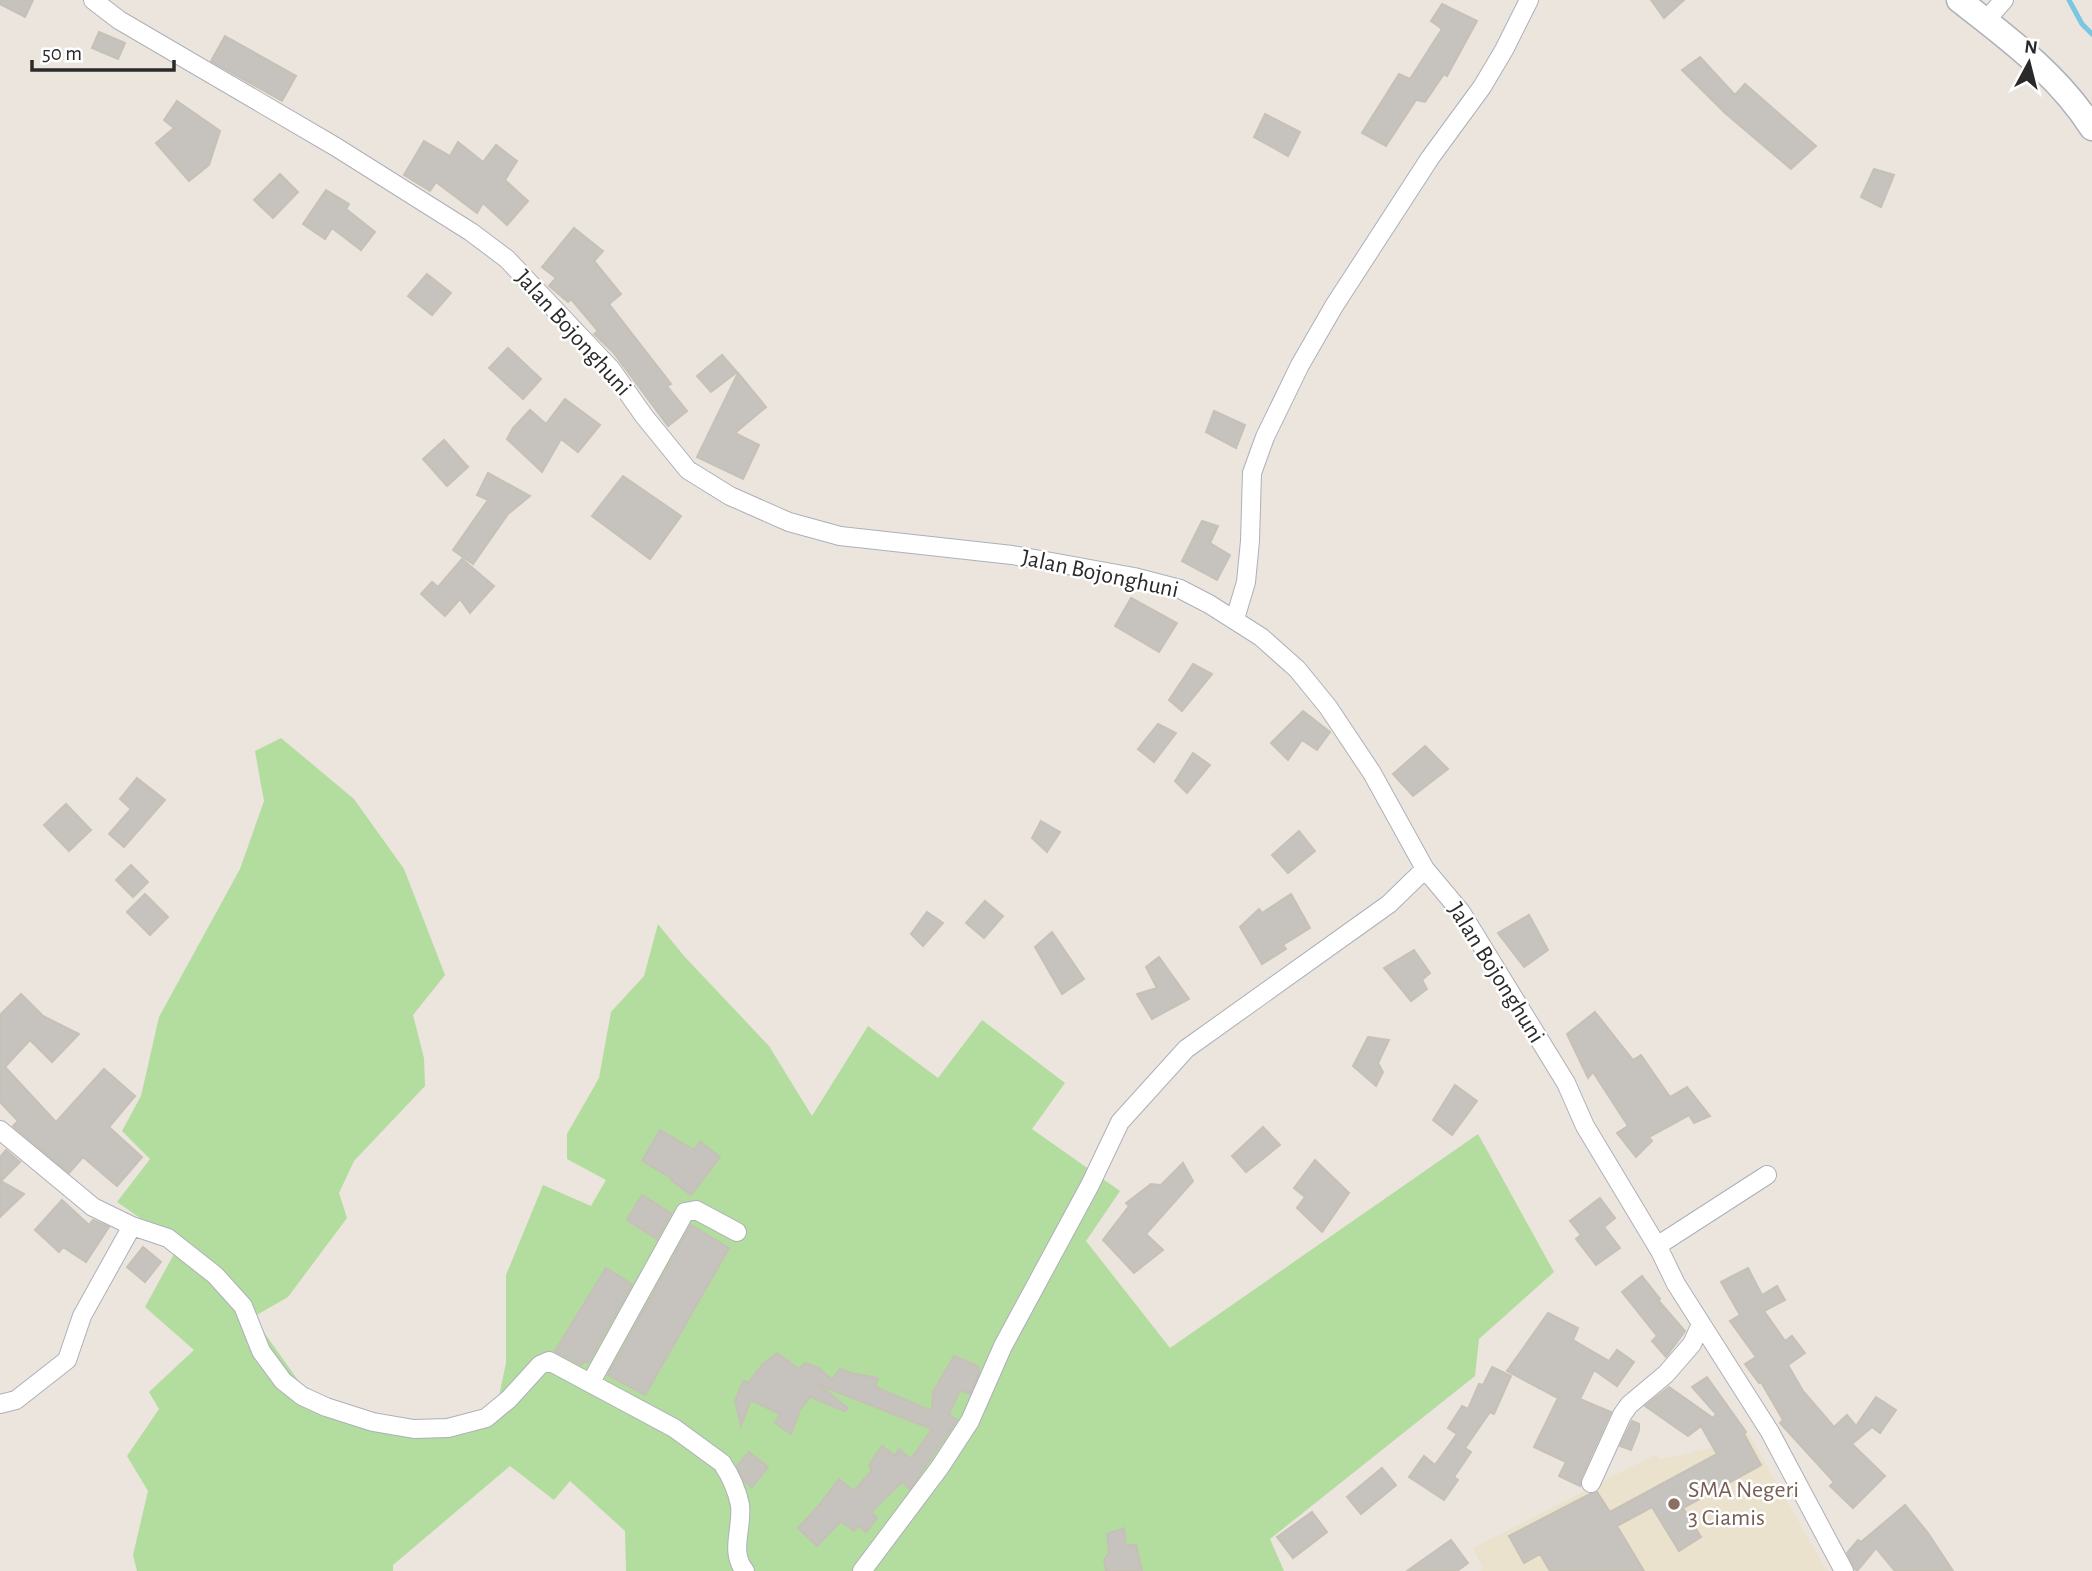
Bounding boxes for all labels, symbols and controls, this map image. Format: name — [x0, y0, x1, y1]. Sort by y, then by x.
scale bar — [32, 28, 173, 72]
north arrow — [1994, 28, 2064, 98]
text: N — [2023, 37, 2039, 58]
text: 50 m — [42, 43, 82, 64]
street label: Jalan Bojonghuni — [510, 265, 636, 401]
street label: Jalan Bojonghuni — [1019, 546, 1181, 602]
street label: Jalan Bojonghuni — [1443, 899, 1549, 1047]
place label: SMA Negeri 3 Ciamis — [1688, 1478, 1799, 1530]
marker: SMA Negeri 3 Ciamis — [1666, 1496, 1682, 1512]

